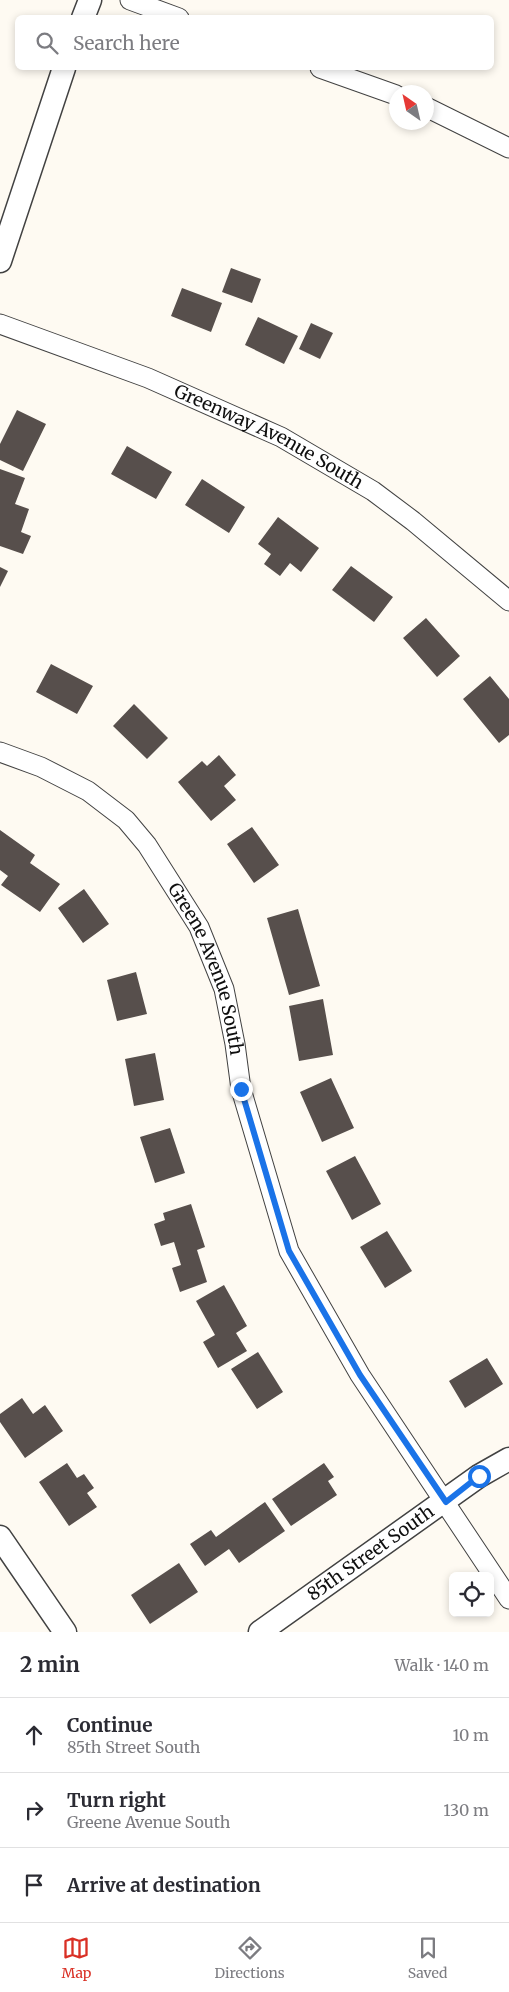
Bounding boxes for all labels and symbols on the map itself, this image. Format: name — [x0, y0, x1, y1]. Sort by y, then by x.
north arrow — [389, 85, 434, 130]
street label: Greenway Avenue South — [171, 379, 368, 494]
street label: Greene Avenue South — [163, 878, 248, 1057]
route end — [230, 1078, 253, 1101]
route start — [468, 1465, 491, 1488]
street label: 85th Street South — [303, 1500, 438, 1606]

